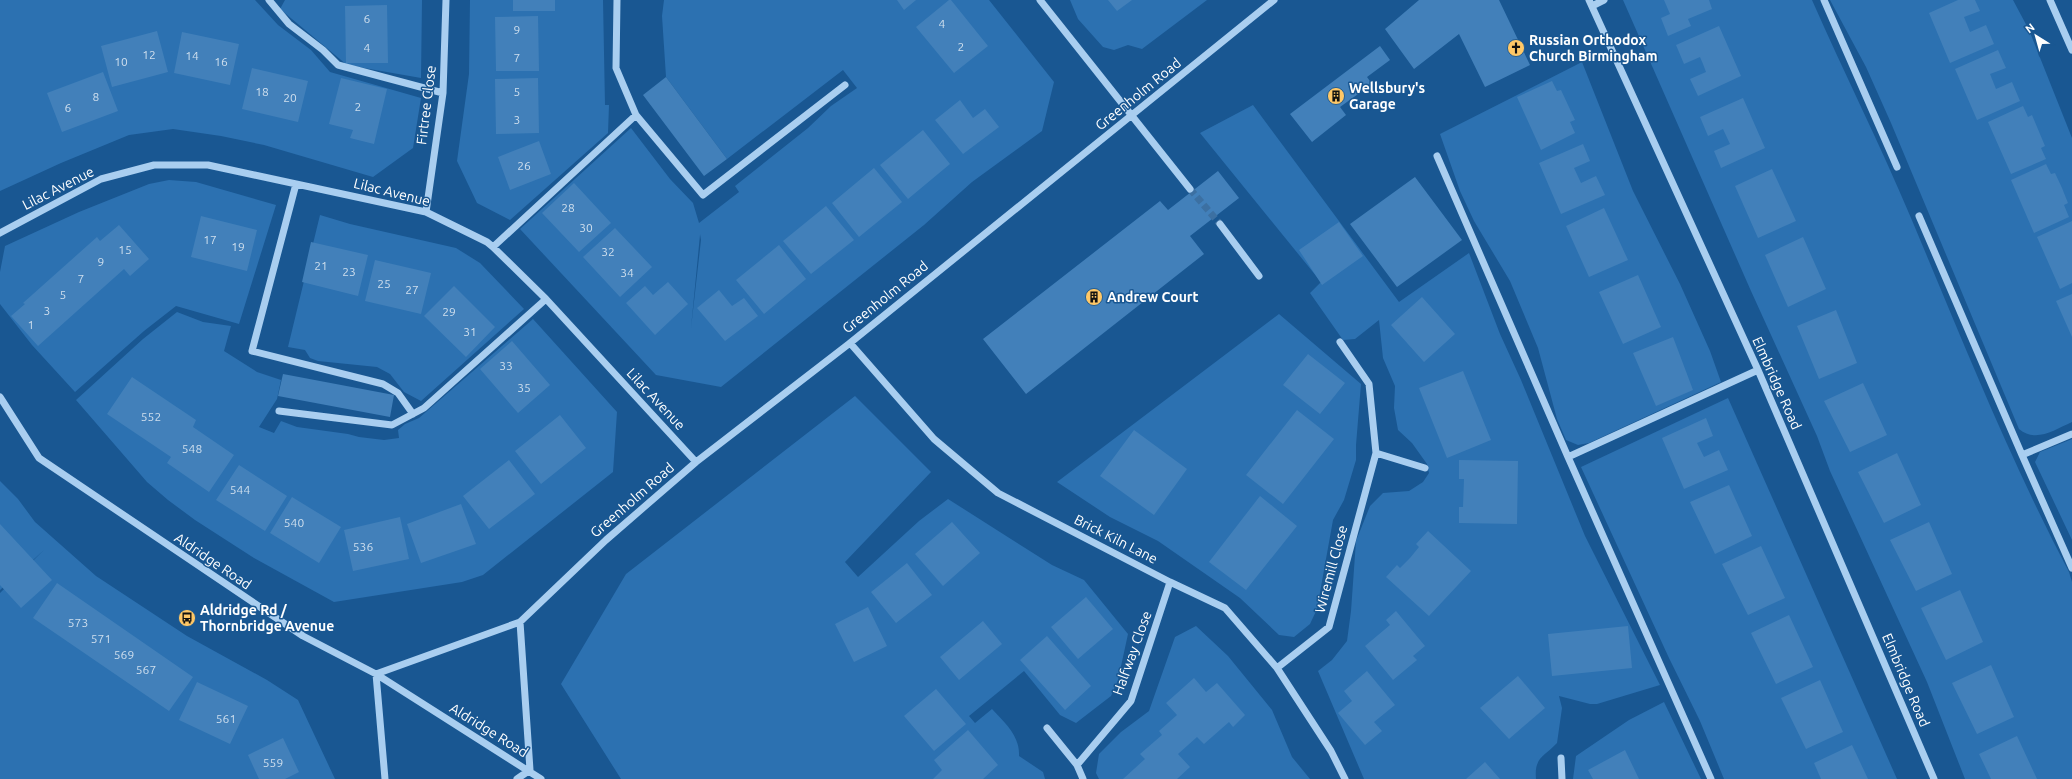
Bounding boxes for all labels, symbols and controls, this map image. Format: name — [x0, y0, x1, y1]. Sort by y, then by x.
house number: 6 — [364, 12, 371, 25]
north arrow — [2016, 16, 2056, 56]
house number: 4 — [939, 17, 946, 30]
text: N — [2023, 21, 2037, 35]
house number: 9 — [514, 23, 520, 36]
place label: Russian Orthodox Church Birmingham — [1529, 32, 1658, 64]
church icon: Russian Orthodox Church Birmingham — [1506, 38, 1526, 58]
house number: 2 — [958, 40, 964, 53]
house number: 4 — [364, 41, 371, 54]
house number: 12 — [142, 48, 156, 61]
house number: 14 — [185, 49, 199, 62]
house number: 7 — [514, 51, 520, 64]
house number: 10 — [114, 55, 128, 68]
house number: 16 — [214, 55, 228, 68]
street label: Greenholm Road — [1092, 55, 1184, 133]
street label: Firtree Close — [413, 64, 439, 146]
place label: Wellsbury's Garage — [1349, 80, 1426, 112]
house number: 18 — [255, 85, 269, 98]
house number: 5 — [514, 85, 520, 98]
building icon: Wellsbury's Garage — [1326, 86, 1346, 106]
house number: 8 — [93, 90, 100, 103]
house number: 20 — [283, 91, 297, 104]
house number: 2 — [355, 100, 361, 113]
house number: 6 — [65, 101, 72, 114]
house number: 3 — [514, 113, 520, 126]
house number: 26 — [517, 159, 531, 172]
street label: Lilac Avenue — [19, 163, 97, 213]
street label: Lilac Avenue — [352, 175, 432, 209]
house number: 28 — [561, 201, 575, 214]
house number: 30 — [579, 221, 593, 234]
house number: 17 — [203, 233, 217, 246]
house number: 19 — [231, 240, 245, 253]
house number: 15 — [118, 243, 132, 256]
house number: 32 — [601, 245, 615, 258]
house number: 9 — [98, 255, 104, 268]
street label: Greenholm Road — [839, 258, 931, 336]
house number: 21 — [314, 259, 328, 272]
house number: 23 — [342, 265, 356, 278]
house number: 34 — [620, 266, 634, 279]
house number: 7 — [78, 272, 84, 285]
house number: 25 — [377, 277, 391, 290]
house number: 27 — [405, 283, 419, 296]
building icon: Andrew Court — [1084, 287, 1104, 307]
house number: 5 — [60, 288, 66, 301]
place label: Andrew Court — [1107, 289, 1199, 305]
house number: 3 — [44, 304, 50, 317]
house number: 29 — [442, 305, 456, 318]
house number: 1 — [28, 318, 34, 331]
house number: 31 — [463, 325, 477, 338]
street label: Elmbridge Road — [1749, 334, 1805, 432]
house number: 33 — [499, 359, 513, 372]
street label: Lilac Avenue — [623, 365, 689, 433]
house number: 35 — [517, 381, 531, 394]
house number: 552 — [141, 410, 161, 423]
house number: 548 — [182, 442, 202, 455]
street label: Greenholm Road — [587, 459, 677, 541]
house number: 544 — [230, 483, 250, 496]
street label: Brick Kiln Lane — [1072, 511, 1160, 567]
house number: 540 — [284, 516, 304, 529]
street label: Wiremill Close — [1312, 524, 1350, 614]
street label: Aldridge Road — [172, 529, 254, 593]
house number: 536 — [353, 540, 373, 553]
place label: Aldridge Rd / Thornbridge Avenue — [200, 602, 334, 634]
bus stop icon: Aldridge Rd / Thornbridge Avenue — [177, 608, 197, 628]
street label: Halfway Close — [1109, 609, 1155, 697]
house number: 573 — [68, 616, 88, 629]
street label: Elmbridge Road — [1879, 631, 1933, 729]
house number: 571 — [91, 632, 111, 645]
house number: 569 — [114, 648, 134, 661]
house number: 567 — [136, 663, 156, 676]
street label: Aldridge Road — [447, 700, 531, 760]
house number: 561 — [216, 712, 236, 725]
house number: 559 — [263, 756, 283, 769]

